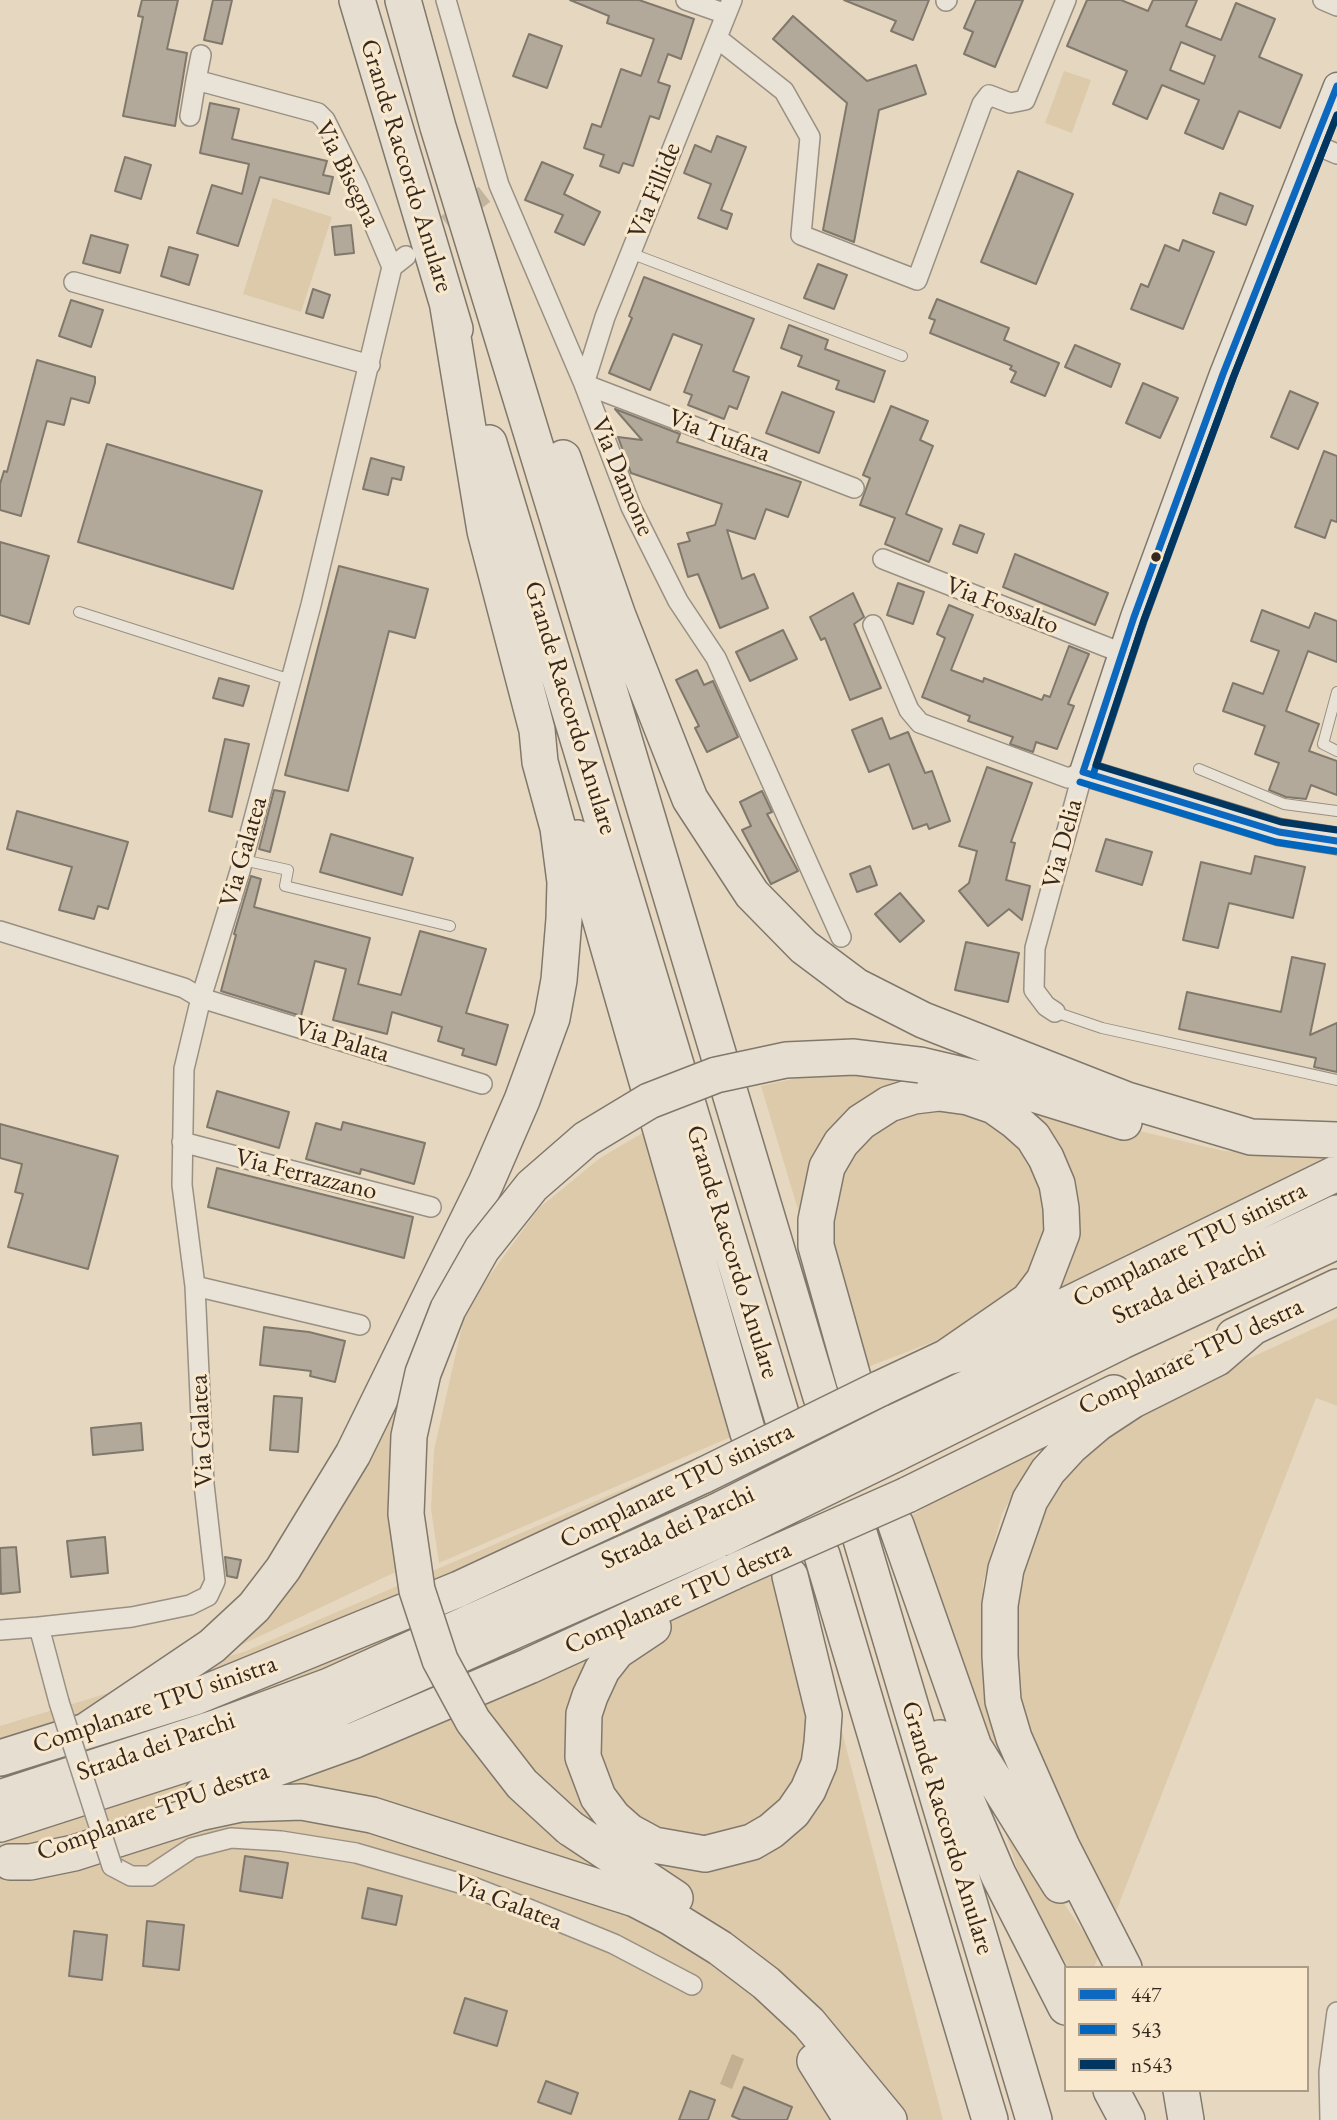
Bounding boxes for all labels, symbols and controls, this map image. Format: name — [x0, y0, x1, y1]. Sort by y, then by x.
street label: Grande Raccordo Anulare — [353, 36, 459, 296]
street label: Via Bisegna — [307, 116, 387, 232]
street label: Via Fillide — [622, 138, 688, 244]
street label: Via Tufara — [663, 402, 775, 470]
street label: Via Damone — [583, 413, 661, 541]
unlabelled marker — [1149, 550, 1163, 564]
street label: Via Fossalto — [941, 570, 1063, 642]
street label: Grande Raccordo Anulare — [517, 578, 623, 838]
street label: Via Galatea — [213, 793, 275, 911]
street label: Via Delia — [1036, 796, 1090, 892]
street label: Via Palata — [291, 1012, 393, 1070]
street label: Grande Raccordo Anulare — [679, 1122, 785, 1382]
street label: Via Ferrazzano — [232, 1142, 380, 1208]
street label: Complanare TPU sinistra — [1068, 1175, 1312, 1315]
street label: Strada dei Parchi — [1107, 1234, 1271, 1332]
street label: Complanare TPU destra — [1074, 1291, 1308, 1423]
street label: Via Galatea — [183, 1374, 221, 1488]
street label: Complanare TPU sinistra — [555, 1416, 799, 1556]
street label: Strada dei Parchi — [596, 1479, 760, 1577]
street label: Complanare TPU destra — [560, 1534, 796, 1662]
street label: Complanare TPU sinistra — [29, 1649, 281, 1761]
street label: Grande Raccordo Anulare — [894, 1698, 1000, 1958]
street label: Strada dei Parchi — [73, 1705, 239, 1789]
street label: Complanare TPU destra — [33, 1756, 273, 1868]
street label: Via Galatea — [449, 1868, 567, 1938]
legend — [1064, 1966, 1309, 2092]
text: 447 — [1131, 1981, 1161, 2008]
text: 543 — [1131, 2016, 1161, 2043]
text: n543 — [1131, 2051, 1172, 2078]

